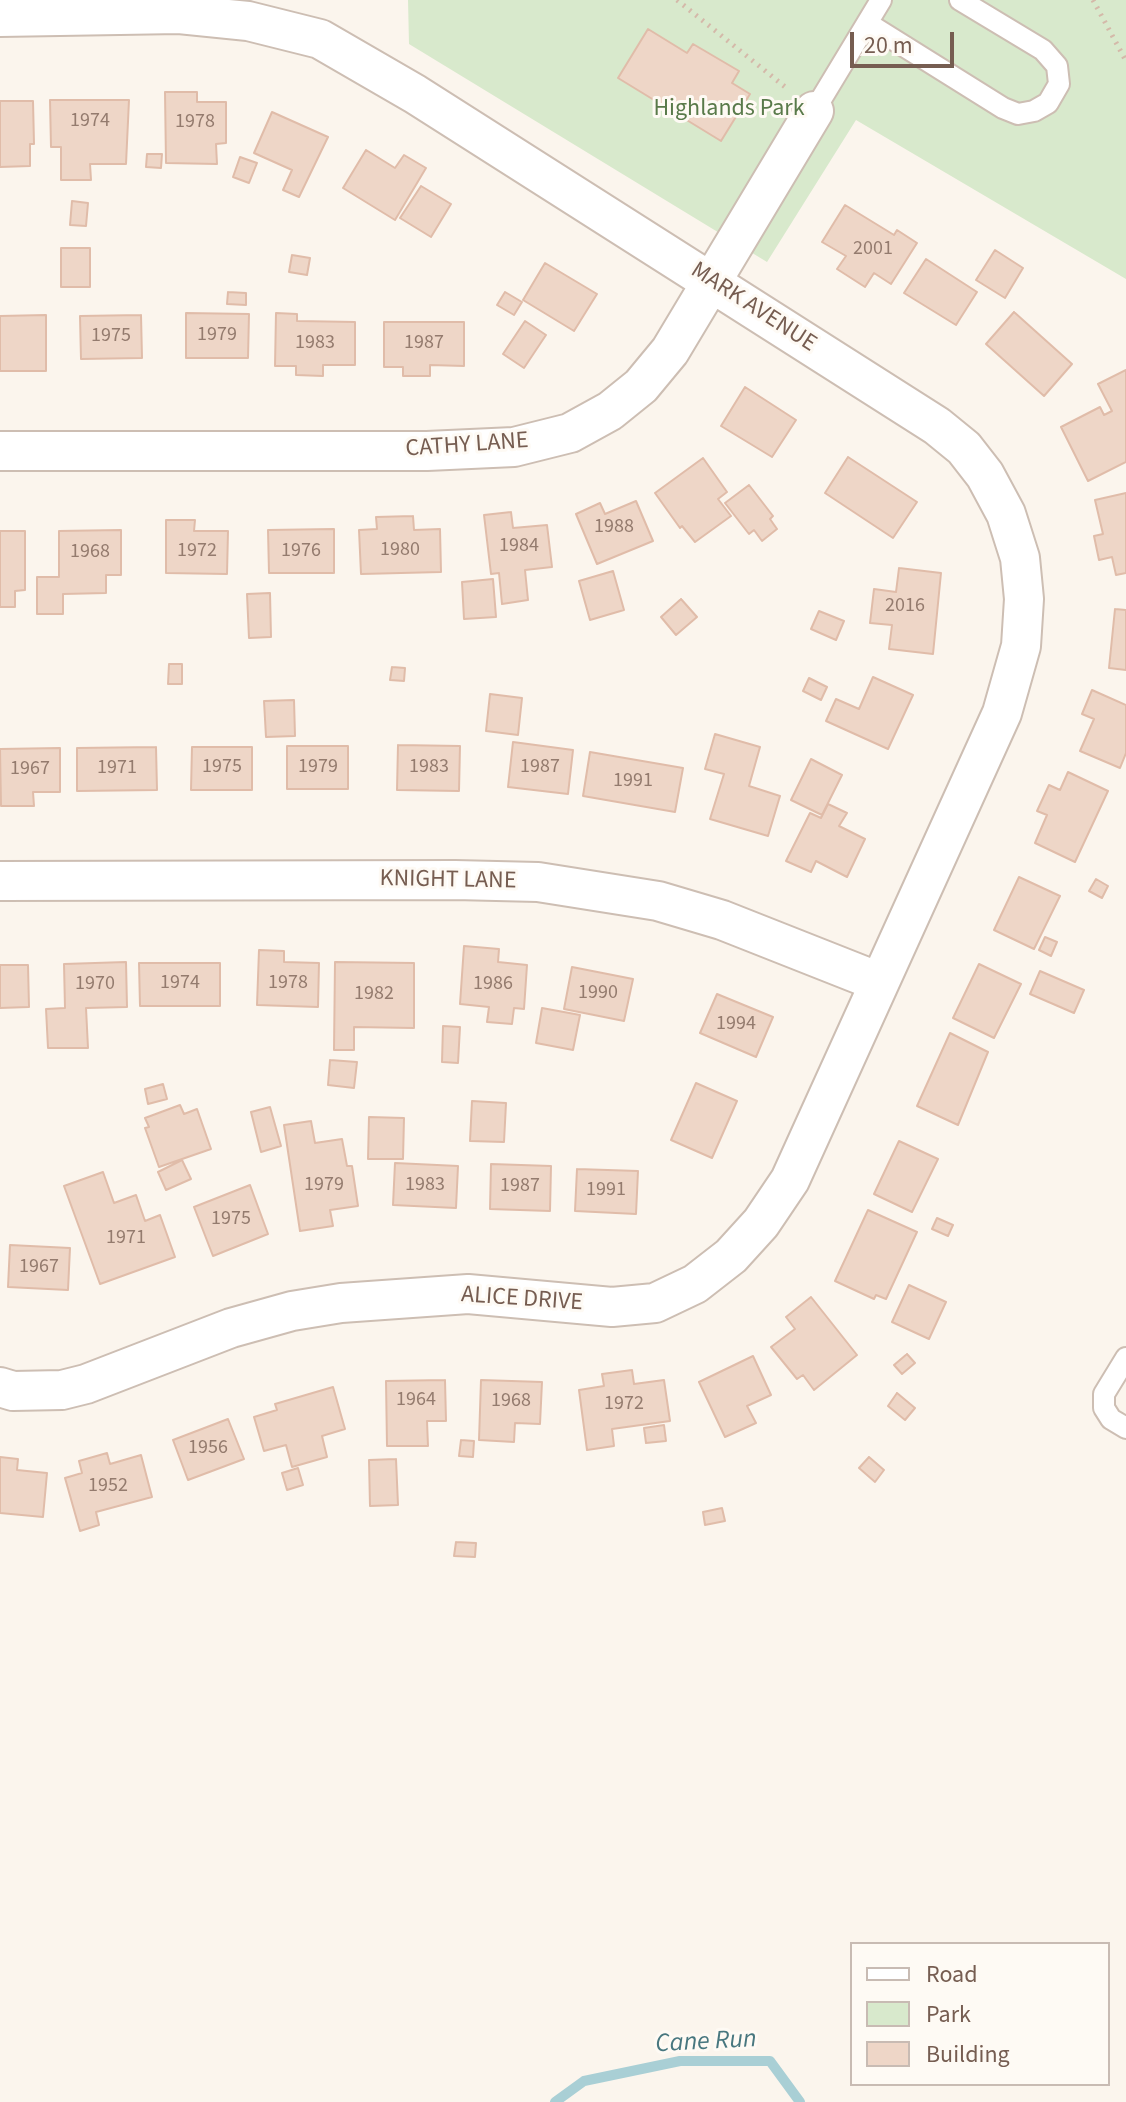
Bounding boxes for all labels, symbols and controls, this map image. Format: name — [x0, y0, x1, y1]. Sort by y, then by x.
scale bar — [854, 16, 958, 66]
text: 20 m — [864, 28, 913, 63]
park label: Highlands Park — [653, 96, 805, 124]
house number: 1974 — [70, 110, 110, 134]
house number: 1978 — [175, 111, 215, 135]
house number: 2001 — [853, 238, 893, 262]
street label: MARK AVENUE — [685, 257, 821, 359]
house number: 1979 — [197, 324, 237, 348]
house number: 1975 — [91, 325, 131, 349]
house number: 1983 — [295, 332, 335, 356]
house number: 1987 — [404, 332, 444, 356]
street label: CATHY LANE — [405, 427, 529, 465]
house number: 1988 — [594, 516, 634, 540]
house number: 1984 — [499, 535, 539, 559]
house number: 1980 — [380, 539, 420, 563]
house number: 1972 — [177, 540, 217, 564]
house number: 1976 — [281, 540, 321, 564]
house number: 1968 — [70, 541, 110, 565]
house number: 2016 — [885, 595, 925, 619]
house number: 1975 — [202, 756, 242, 780]
house number: 1979 — [298, 756, 338, 780]
house number: 1983 — [409, 756, 449, 780]
house number: 1987 — [520, 756, 560, 780]
house number: 1971 — [97, 757, 137, 781]
house number: 1967 — [10, 758, 50, 782]
house number: 1991 — [613, 770, 653, 794]
street label: KNIGHT LANE — [379, 865, 517, 897]
house number: 1974 — [160, 972, 200, 996]
house number: 1978 — [268, 972, 308, 996]
house number: 1970 — [75, 973, 115, 997]
house number: 1986 — [473, 973, 513, 997]
house number: 1990 — [578, 982, 618, 1006]
house number: 1982 — [354, 983, 394, 1007]
house number: 1994 — [716, 1013, 756, 1037]
house number: 1979 — [304, 1174, 344, 1198]
house number: 1983 — [405, 1174, 445, 1198]
house number: 1987 — [500, 1175, 540, 1199]
house number: 1991 — [586, 1179, 626, 1203]
house number: 1975 — [211, 1208, 251, 1232]
house number: 1971 — [106, 1227, 146, 1251]
house number: 1967 — [19, 1256, 59, 1280]
street label: ALICE DRIVE — [460, 1281, 584, 1319]
house number: 1964 — [396, 1389, 436, 1413]
house number: 1968 — [491, 1390, 531, 1414]
house number: 1972 — [604, 1393, 644, 1417]
house number: 1956 — [188, 1437, 228, 1461]
house number: 1952 — [88, 1475, 128, 1499]
legend — [850, 1942, 1110, 2086]
text: Road — [926, 1957, 978, 1992]
text: Park — [926, 1997, 971, 2032]
water label: Cane Run — [655, 2025, 757, 2061]
text: Building — [926, 2037, 1010, 2072]

